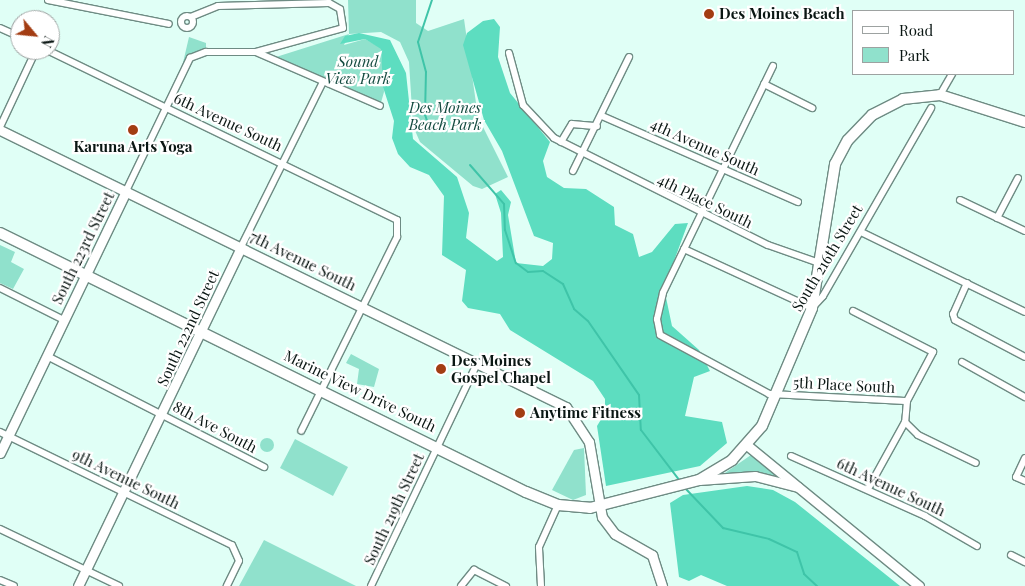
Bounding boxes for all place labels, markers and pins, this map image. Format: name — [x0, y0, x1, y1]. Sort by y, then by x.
place label: Des Moines Beach — [719, 5, 845, 23]
marker: Des Moines Beach — [703, 8, 715, 20]
marker: Karuna Arts Yoga — [127, 124, 139, 136]
place label: Karuna Arts Yoga — [73, 138, 193, 156]
place label: Des Moines Gospel Chapel — [451, 351, 551, 386]
marker: Des Moines Gospel Chapel — [435, 363, 447, 375]
place label: Anytime Fitness — [530, 404, 641, 422]
marker: Anytime Fitness — [514, 407, 526, 419]

